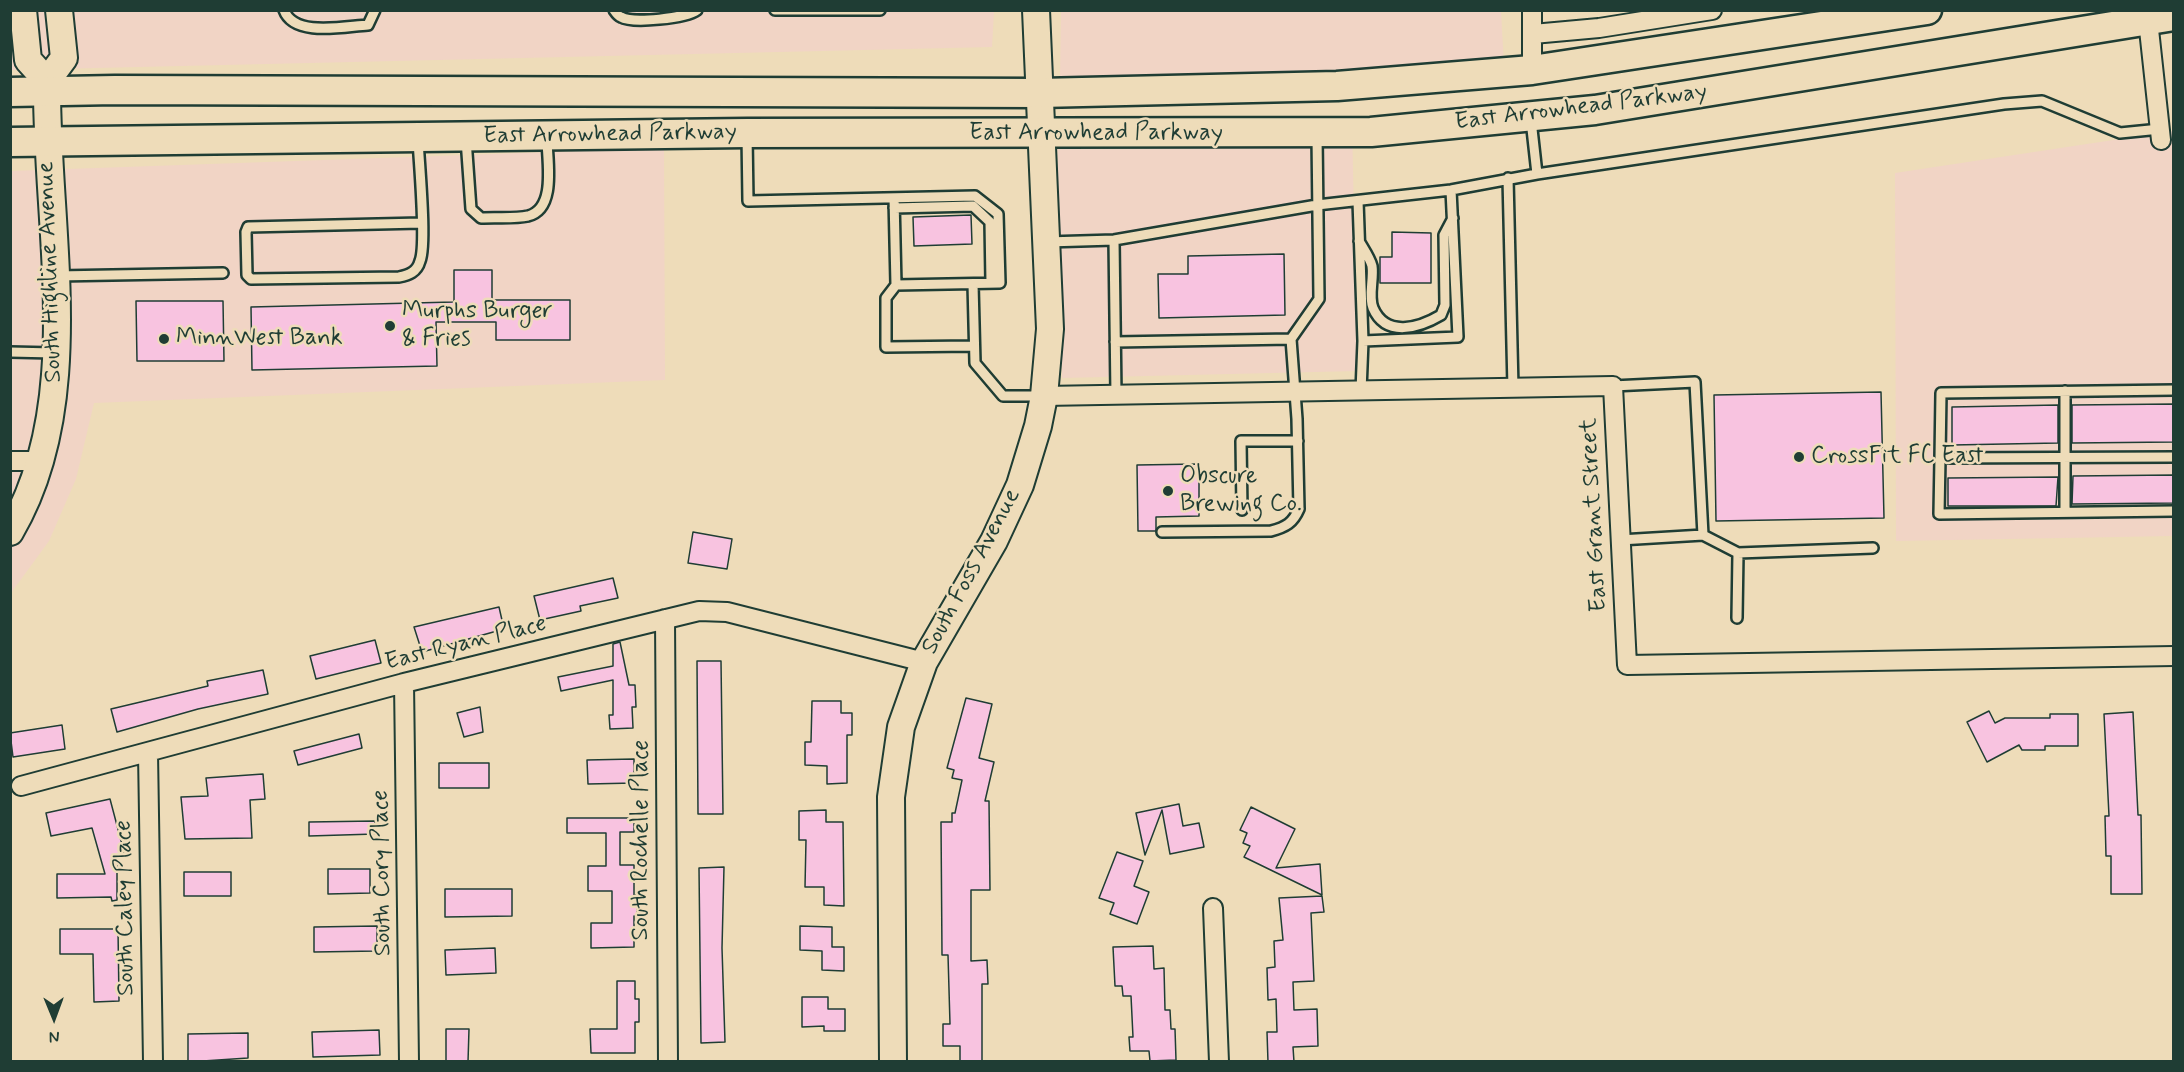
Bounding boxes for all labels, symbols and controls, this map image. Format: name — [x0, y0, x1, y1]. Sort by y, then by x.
street label: East Arrowhead Parkway — [1453, 78, 1709, 138]
street label: East Arrowhead Parkway — [483, 118, 737, 152]
street label: East Arrowhead Parkway — [969, 120, 1223, 148]
street label: South Highline Avenue — [33, 161, 69, 383]
place label: Murphs Burger & Fries — [402, 298, 553, 354]
marker: Murphs Burger & Fries — [383, 319, 397, 333]
place label: MinnWest Bank — [176, 325, 343, 353]
marker: MinnWest Bank — [157, 332, 171, 346]
street label: East Grant Street — [1576, 417, 1614, 613]
place label: CrossFit FC East — [1811, 443, 1983, 471]
marker: CrossFit FC East — [1792, 450, 1806, 464]
place label: Obscure Brewing Co. — [1180, 463, 1302, 519]
street label: South Foss Avenue — [916, 484, 1028, 660]
marker: Obscure Brewing Co. — [1161, 484, 1175, 498]
street label: East Ryan Place — [382, 610, 550, 678]
street label: South Rochelle Place — [628, 740, 656, 940]
street label: South Cory Place — [367, 790, 399, 956]
street label: South Caley Place — [110, 820, 142, 996]
north arrow — [24, 988, 84, 1048]
text: N — [49, 1026, 60, 1047]

